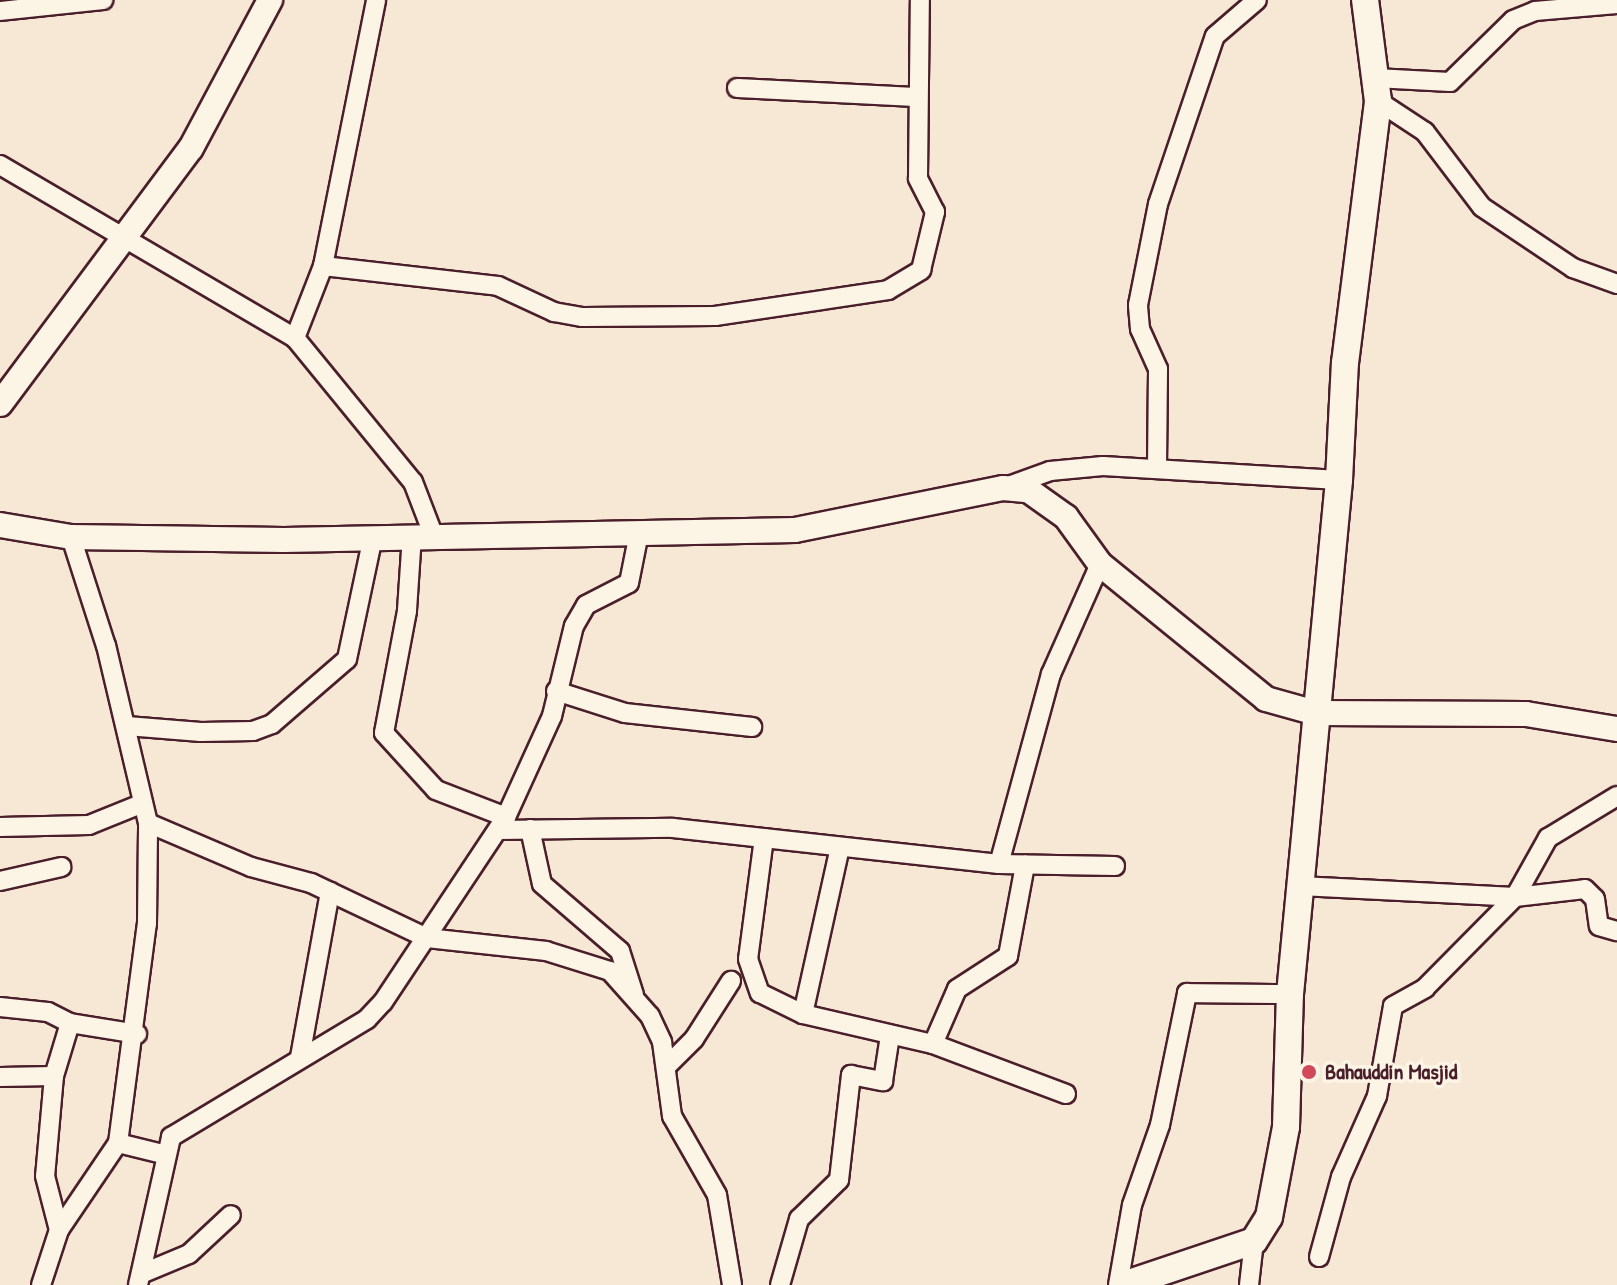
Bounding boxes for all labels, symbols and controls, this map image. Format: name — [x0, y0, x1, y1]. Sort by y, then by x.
place label: Bahauddin Masjid — [1325, 1059, 1457, 1085]
marker: Bahauddin Masjid — [1300, 1063, 1318, 1081]

